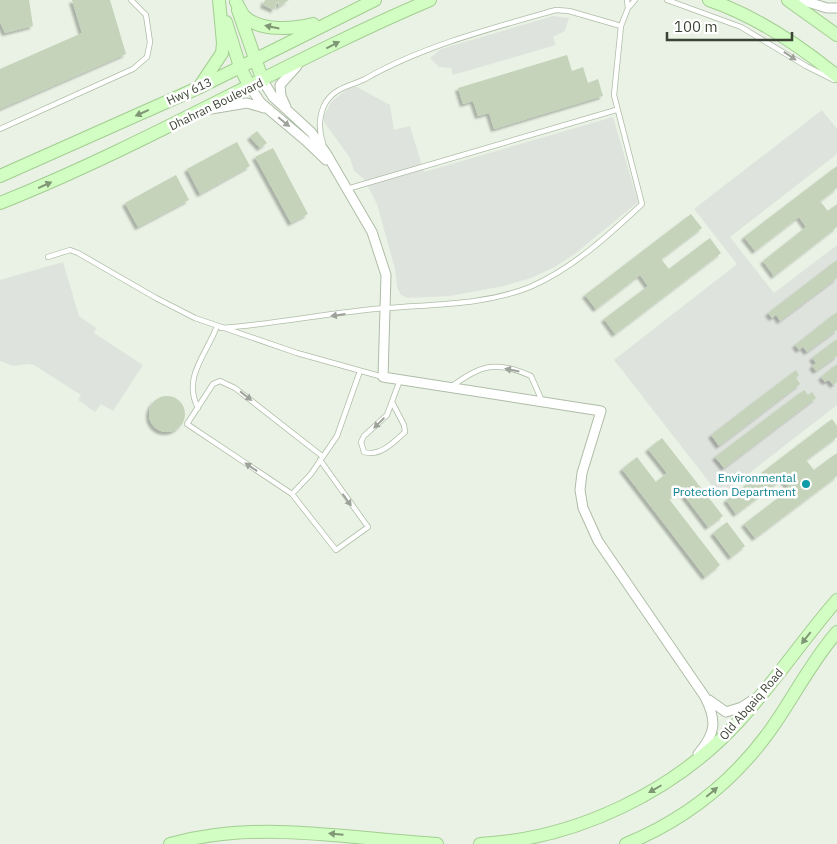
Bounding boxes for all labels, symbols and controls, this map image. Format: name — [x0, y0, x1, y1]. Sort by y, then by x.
scale bar — [667, 10, 792, 42]
text: 100 m — [674, 17, 718, 36]
one-way arrow — [264, 22, 280, 30]
one-way arrow — [326, 41, 340, 49]
one-way arrow — [784, 51, 797, 61]
street label: Hwy 613 — [164, 74, 214, 108]
street label: Dhahran Boulevard — [166, 75, 266, 133]
one-way arrow — [135, 108, 150, 117]
one-way arrow — [277, 116, 290, 127]
one-way arrow — [38, 180, 52, 188]
one-way arrow — [329, 311, 345, 319]
one-way arrow — [504, 365, 520, 373]
one-way arrow — [239, 391, 252, 402]
one-way arrow — [373, 417, 385, 429]
one-way arrow — [245, 462, 258, 472]
place label: Environmental Protection Department — [673, 470, 796, 499]
marker: Environmental Protection Department — [800, 478, 812, 490]
one-way arrow — [342, 493, 352, 506]
one-way arrow — [801, 631, 811, 645]
street label: Old Abqaiq Road — [716, 665, 786, 743]
one-way arrow — [649, 784, 662, 793]
one-way arrow — [706, 787, 719, 798]
one-way arrow — [328, 830, 344, 838]

